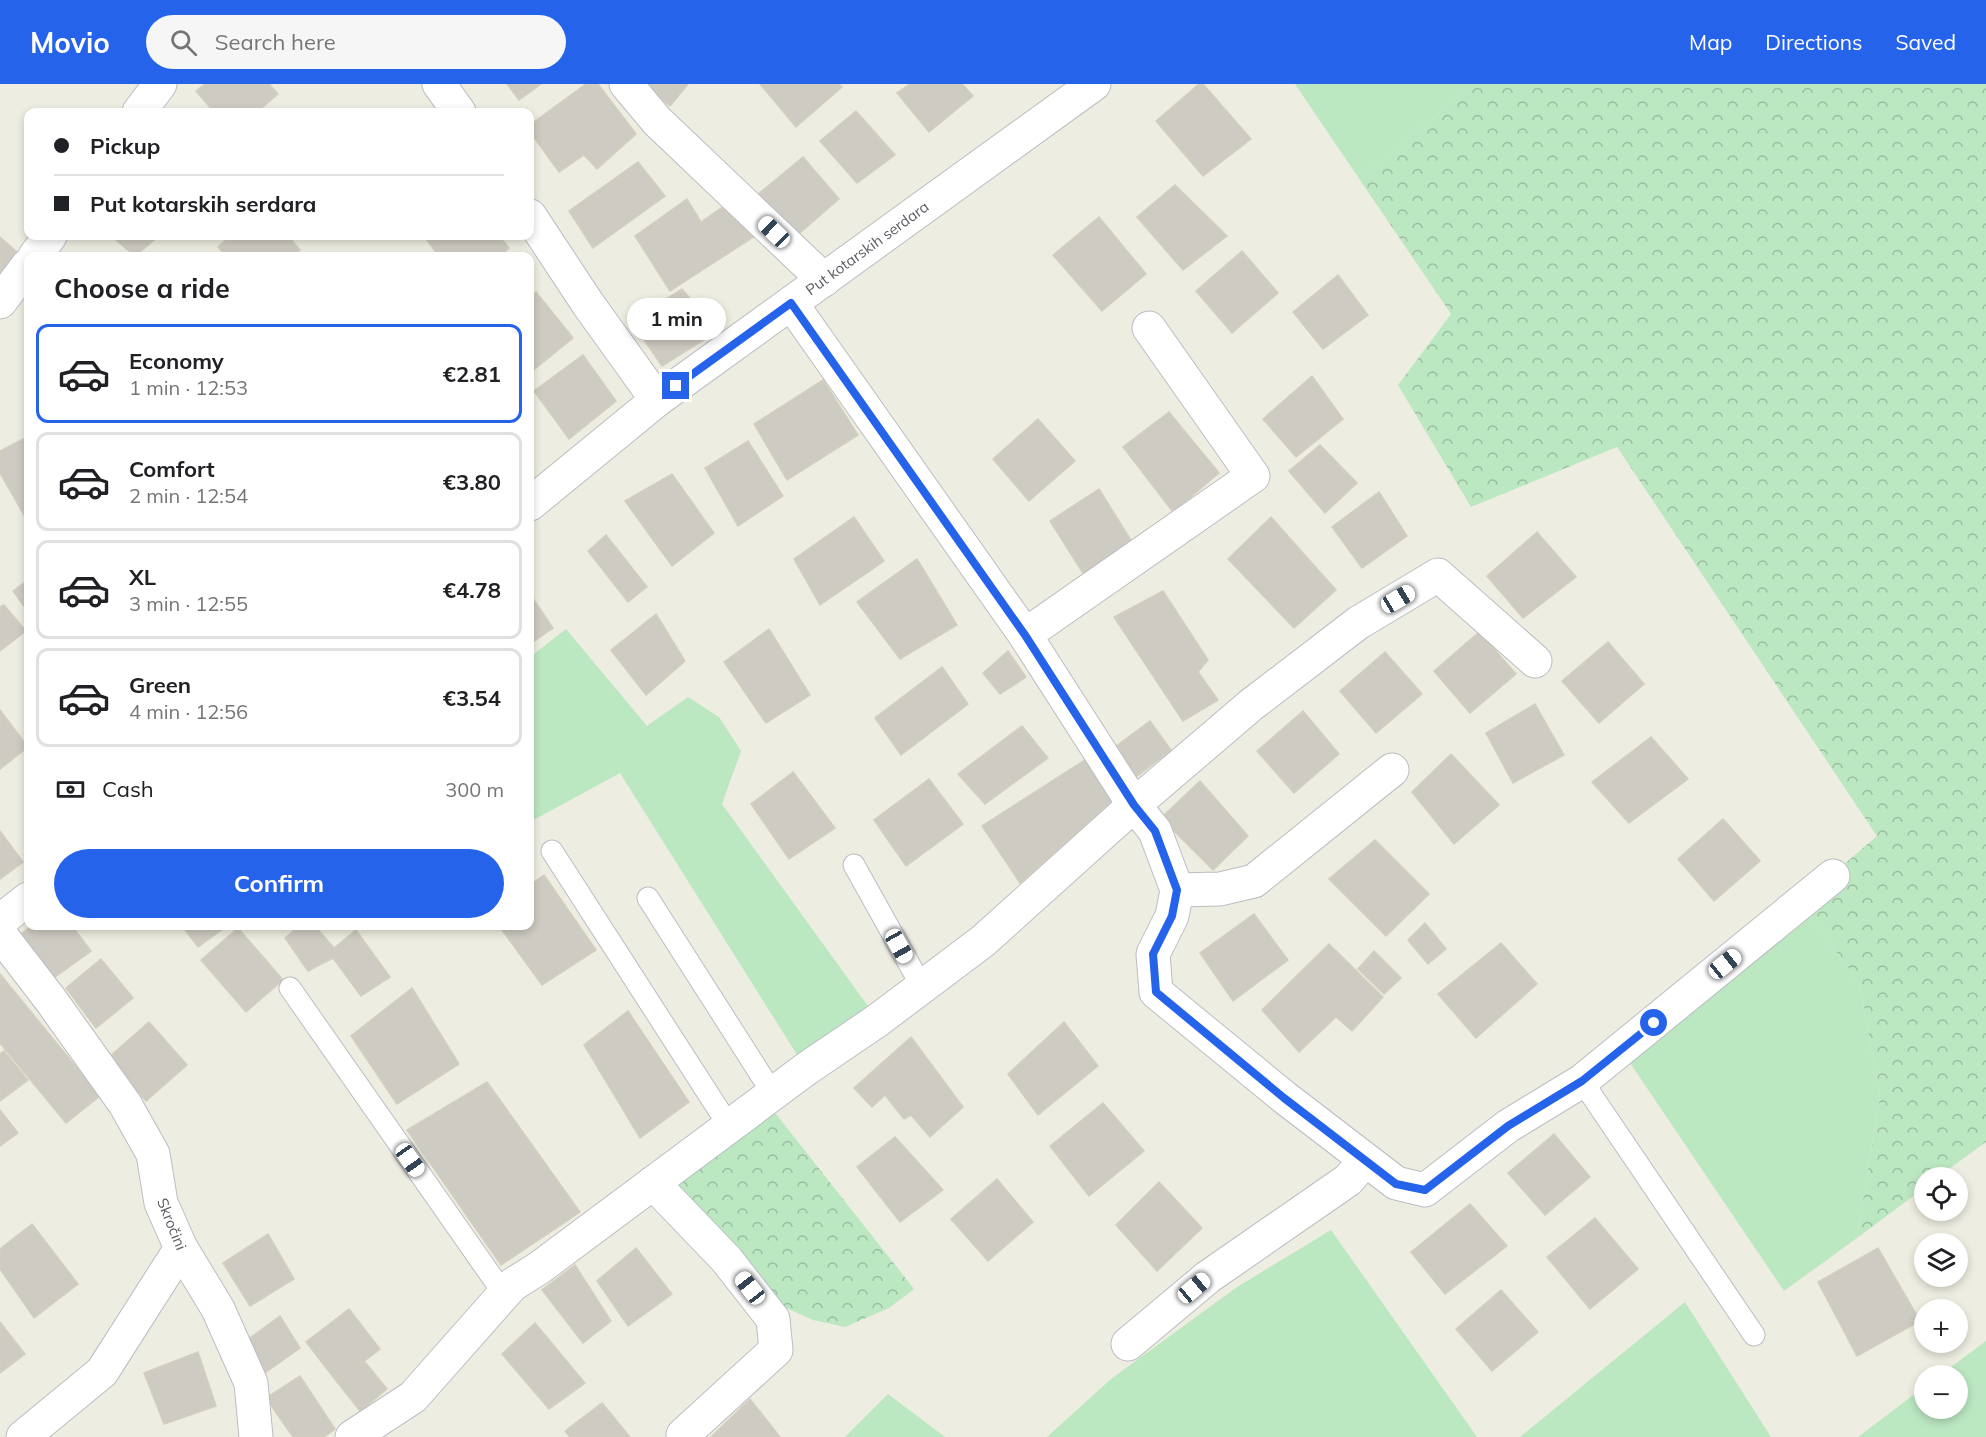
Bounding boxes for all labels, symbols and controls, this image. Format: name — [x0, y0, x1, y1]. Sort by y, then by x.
search box — [146, 15, 566, 69]
text: Movio — [30, 25, 110, 60]
icon: search — [167, 26, 200, 59]
text: Search here — [215, 28, 336, 56]
text: Map — [1689, 29, 1732, 55]
text: Directions — [1765, 29, 1862, 55]
text: Saved — [1895, 29, 1956, 55]
text: Pickup — [90, 132, 160, 160]
text: Put kotarskih serdara — [90, 190, 317, 218]
street label: Put kotarskih serdara — [802, 197, 932, 299]
car — [755, 213, 793, 251]
text: Choose a ride — [54, 271, 230, 305]
callout: 1 min — [626, 299, 726, 341]
text: 1 min — [650, 306, 703, 331]
icon: car — [57, 347, 111, 401]
text: Economy — [129, 347, 224, 375]
text: €2.81 — [443, 360, 501, 388]
route end — [662, 372, 689, 399]
text: 1 min · 12:53 — [129, 375, 248, 400]
icon: car — [57, 455, 111, 509]
text: Comfort — [129, 455, 215, 483]
text: €3.80 — [443, 468, 501, 496]
text: 2 min · 12:54 — [129, 483, 248, 508]
icon: car — [57, 563, 111, 617]
text: XL — [129, 563, 156, 591]
text: €4.78 — [443, 576, 501, 604]
car — [1378, 582, 1418, 616]
text: 3 min · 12:55 — [129, 591, 248, 616]
icon: car — [57, 671, 111, 725]
text: Green — [129, 671, 191, 699]
text: €3.54 — [443, 684, 501, 712]
text: 4 min · 12:56 — [129, 699, 248, 724]
icon: cash — [54, 773, 87, 806]
text: Cash — [102, 775, 154, 803]
text: 300 m — [445, 777, 504, 802]
button: Confirm — [54, 849, 504, 918]
car — [882, 926, 916, 966]
car — [1705, 946, 1745, 982]
route start — [1640, 1009, 1667, 1036]
car — [392, 1140, 428, 1180]
map controls — [1914, 1167, 1968, 1419]
button: locate — [1914, 1167, 1968, 1221]
street label: Skročini — [153, 1195, 191, 1253]
button: layers — [1914, 1233, 1968, 1287]
car — [732, 1268, 768, 1308]
car — [1174, 1270, 1214, 1306]
button: + — [1914, 1299, 1968, 1353]
button: − — [1914, 1365, 1968, 1419]

